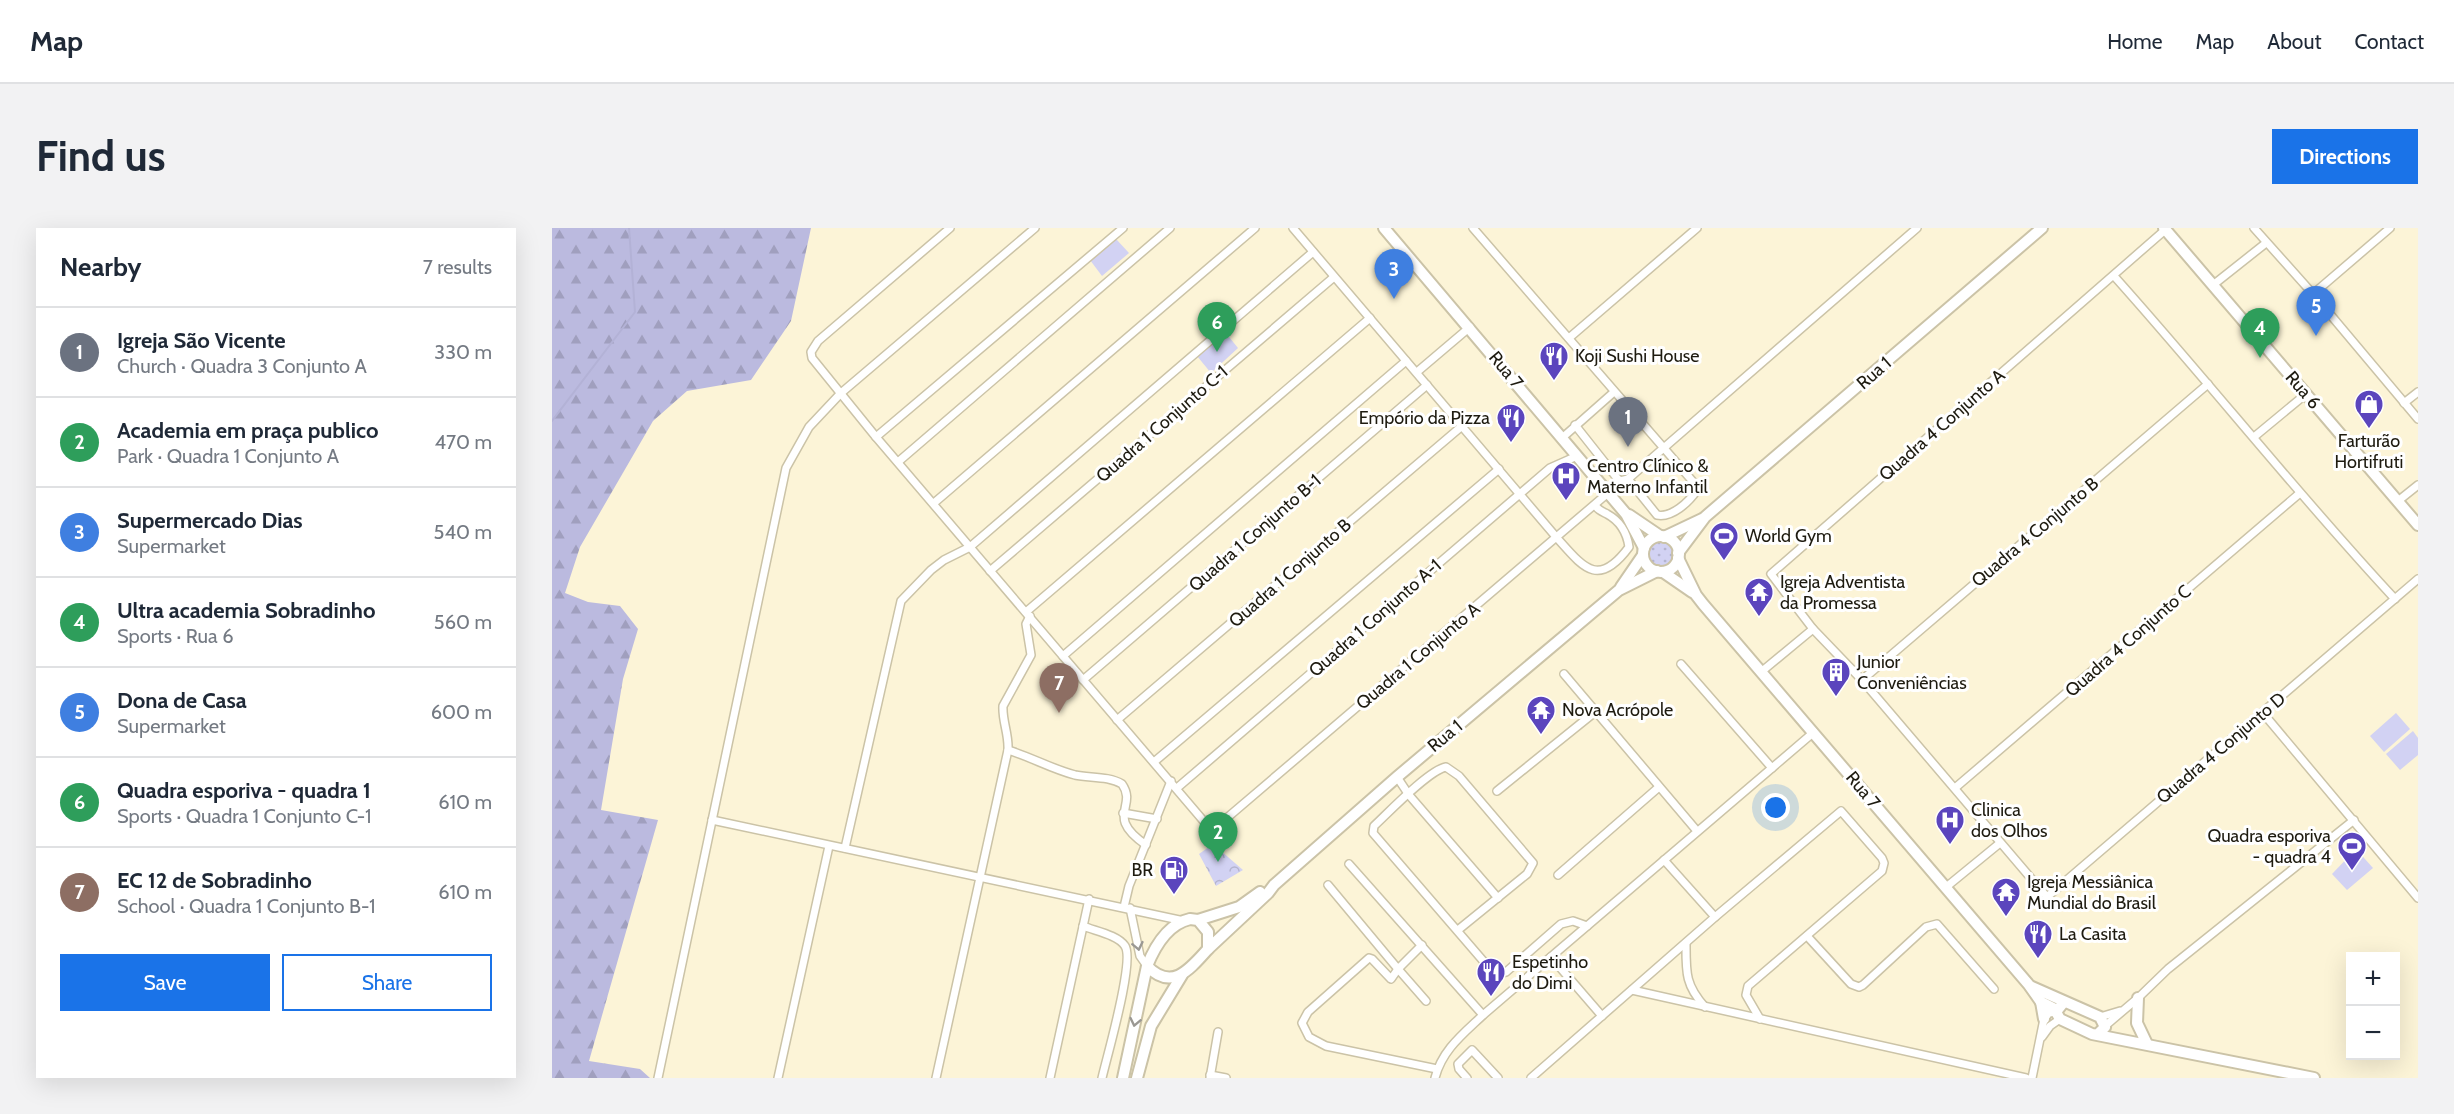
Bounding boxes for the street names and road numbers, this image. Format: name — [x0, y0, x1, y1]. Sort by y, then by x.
street label: Rua 7 — [1484, 347, 1528, 393]
street label: Rua 1 — [1852, 352, 1896, 394]
street label: Quadra 1 Conjunto C-1 — [1092, 361, 1232, 487]
street label: Quadra 4 Conjunto A — [1875, 364, 2009, 486]
street label: Rua 6 — [2281, 367, 2325, 413]
street label: Quadra 1 Conjunto B-1 — [1185, 470, 1325, 596]
street label: Quadra 4 Conjunto B — [1967, 472, 2103, 592]
street label: Quadra 1 Conjunto B — [1225, 514, 1355, 632]
street label: Quadra 1 Conjunto A-1 — [1304, 555, 1446, 681]
street label: Quadra 4 Conjunto C — [2061, 580, 2195, 702]
street label: Quadra 1 Conjunto A — [1352, 598, 1484, 714]
street label: Quadra 4 Conjunto D — [2152, 688, 2290, 808]
street label: Rua 1 — [1423, 715, 1467, 757]
street label: Rua 7 — [1841, 767, 1885, 813]

